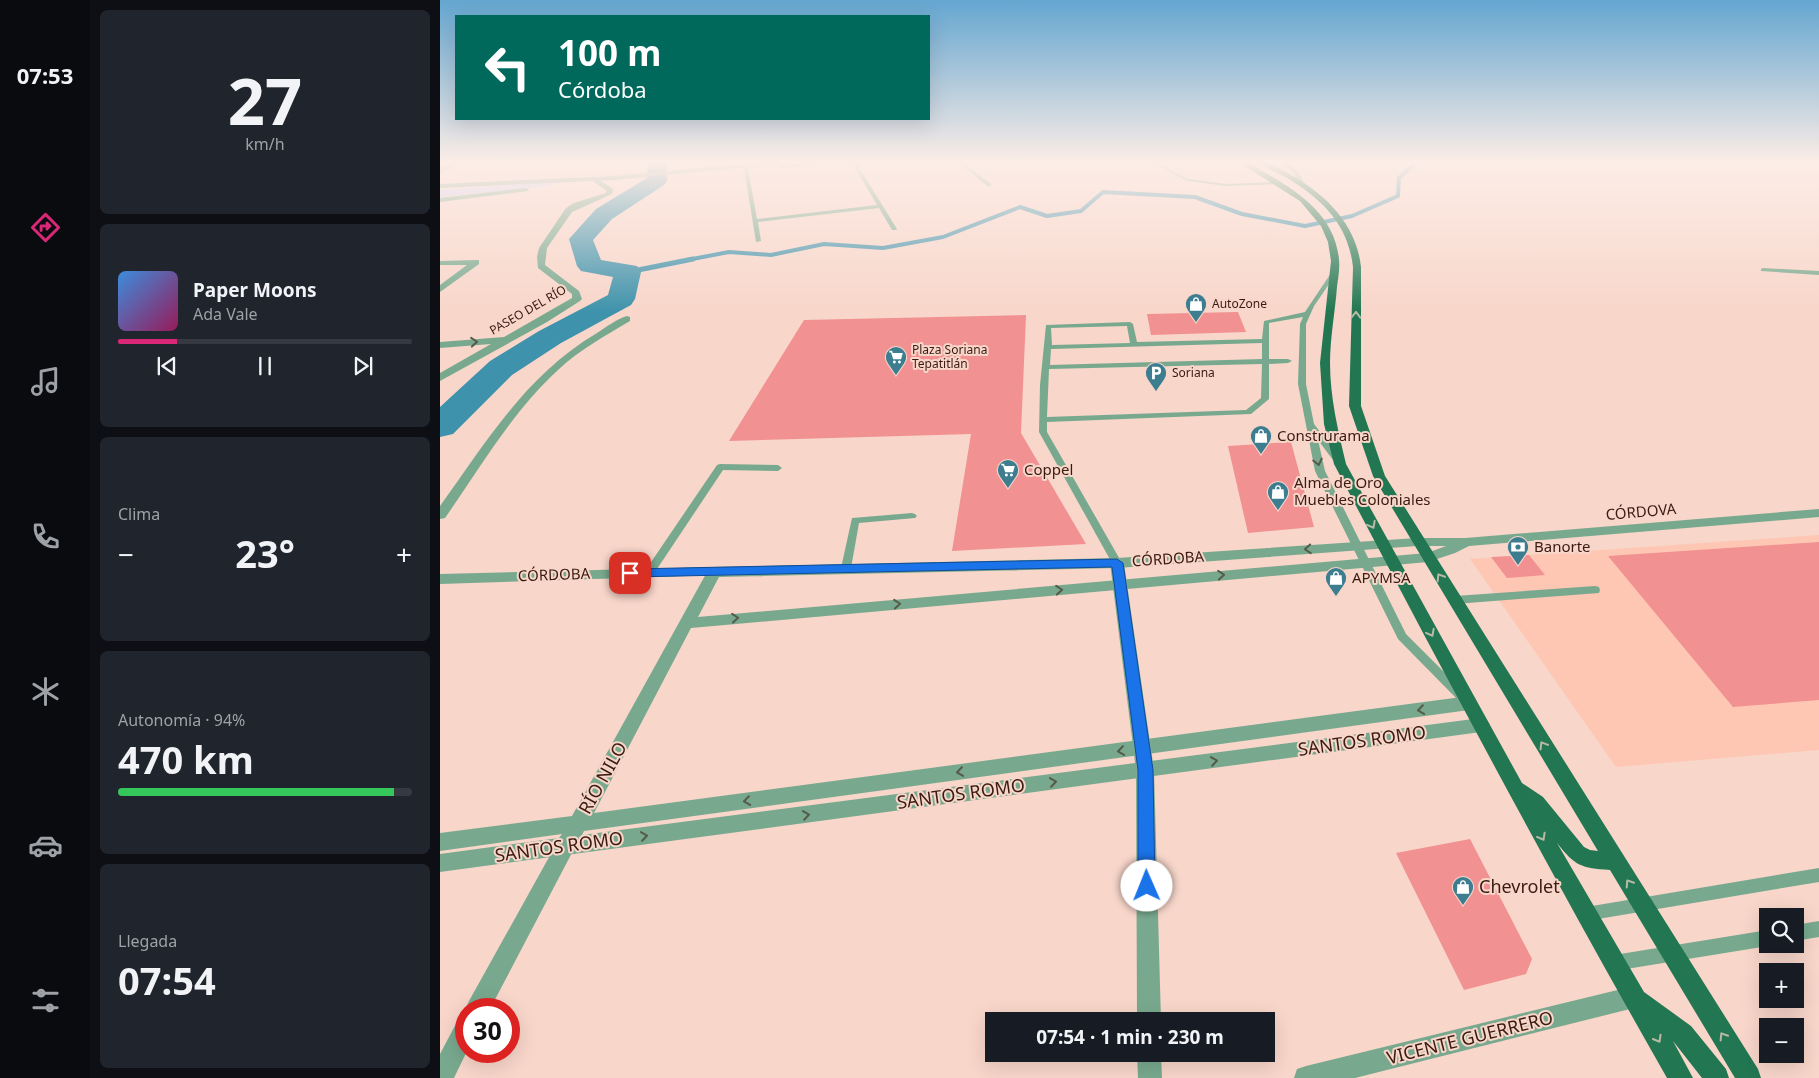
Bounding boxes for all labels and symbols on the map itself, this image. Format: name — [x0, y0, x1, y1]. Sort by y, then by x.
street label: PASEO DEL RÍO — [486, 281, 569, 338]
shop icon: AutoZone — [1184, 292, 1208, 323]
place label: AutoZone — [1212, 295, 1267, 312]
one-way arrow — [1351, 311, 1361, 319]
one-way arrow — [470, 337, 478, 348]
place label: Plaza Soriana Tepatitlán — [912, 341, 987, 372]
supermarket icon: Plaza Soriana Tepatitlán — [884, 345, 908, 376]
parking icon: Soriana — [1144, 361, 1168, 392]
place label: Soriana — [1172, 364, 1215, 381]
shop icon: Construrama — [1249, 424, 1273, 455]
place label: Construrama — [1277, 425, 1370, 445]
one-way arrow — [1312, 457, 1323, 466]
supermarket icon: Coppel — [996, 458, 1020, 489]
place label: Coppel — [1024, 459, 1073, 479]
place label: Alma de Oro Muebles Coloniales — [1294, 472, 1431, 509]
shop icon: Alma de Oro Muebles Coloniales — [1266, 480, 1290, 511]
street label: CÓRDOVA — [1605, 498, 1677, 524]
one-way arrow — [1366, 519, 1376, 528]
bank icon: Banorte — [1506, 535, 1530, 566]
place label: Banorte — [1534, 536, 1591, 556]
one-way arrow — [1304, 543, 1312, 554]
street label: CÓRDOBA — [1131, 545, 1205, 570]
pin — [609, 552, 651, 594]
street label: CÓRDOBA — [518, 563, 591, 585]
shop icon: APYMSA — [1324, 566, 1348, 597]
place label: APYMSA — [1352, 567, 1411, 587]
one-way arrow — [1217, 570, 1225, 581]
one-way arrow — [1437, 573, 1446, 582]
one-way arrow — [1055, 584, 1063, 595]
one-way arrow — [894, 599, 902, 610]
one-way arrow — [732, 613, 740, 624]
one-way arrow — [1425, 628, 1435, 637]
one-way arrow — [1416, 704, 1424, 715]
street label: SANTOS ROMO — [1296, 719, 1427, 761]
street label: RÍO NILO — [572, 737, 632, 818]
one-way arrow — [1540, 742, 1550, 751]
one-way arrow — [1117, 745, 1125, 756]
one-way arrow — [1210, 756, 1219, 766]
one-way arrow — [956, 766, 964, 777]
street label: SANTOS ROMO — [895, 772, 1026, 814]
one-way arrow — [1050, 777, 1058, 788]
one-way arrow — [742, 795, 751, 805]
one-way arrow — [802, 810, 810, 821]
street label: SANTOS ROMO — [493, 825, 624, 867]
one-way arrow — [641, 831, 649, 842]
one-way arrow — [1536, 832, 1546, 841]
position arrow — [1120, 859, 1172, 911]
place label: Chevrolet — [1479, 874, 1560, 898]
shop icon: Chevrolet — [1451, 875, 1475, 906]
one-way arrow — [1625, 880, 1635, 889]
speed limit sign: 30 — [455, 998, 520, 1063]
street label: VICENTE GUERRERO — [1384, 1005, 1555, 1069]
one-way arrow — [1652, 1033, 1662, 1042]
one-way arrow — [1720, 1033, 1730, 1042]

